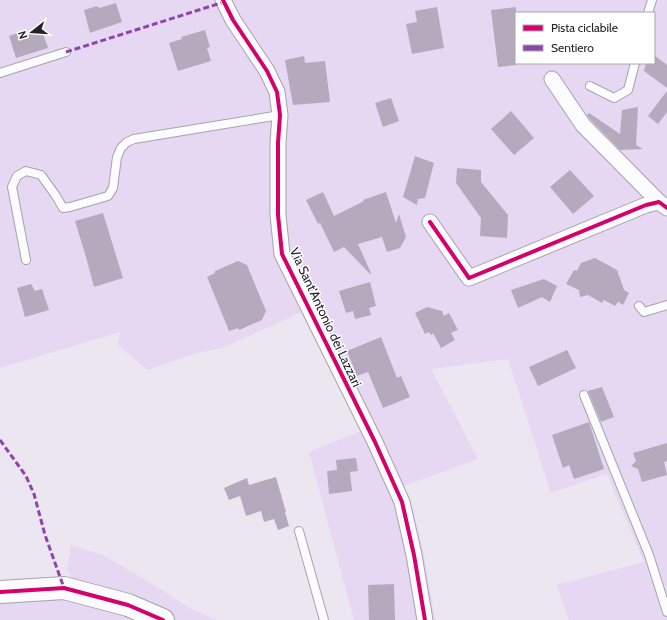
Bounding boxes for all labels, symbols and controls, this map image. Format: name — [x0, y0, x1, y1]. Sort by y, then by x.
north arrow — [12, 12, 52, 52]
legend — [515, 12, 655, 64]
text: Pista ciclabile — [551, 20, 618, 35]
text: N — [15, 29, 30, 41]
text: Sentiero — [551, 40, 594, 55]
street label: Via Sant'Antonio dei Lazzari — [287, 245, 365, 389]

